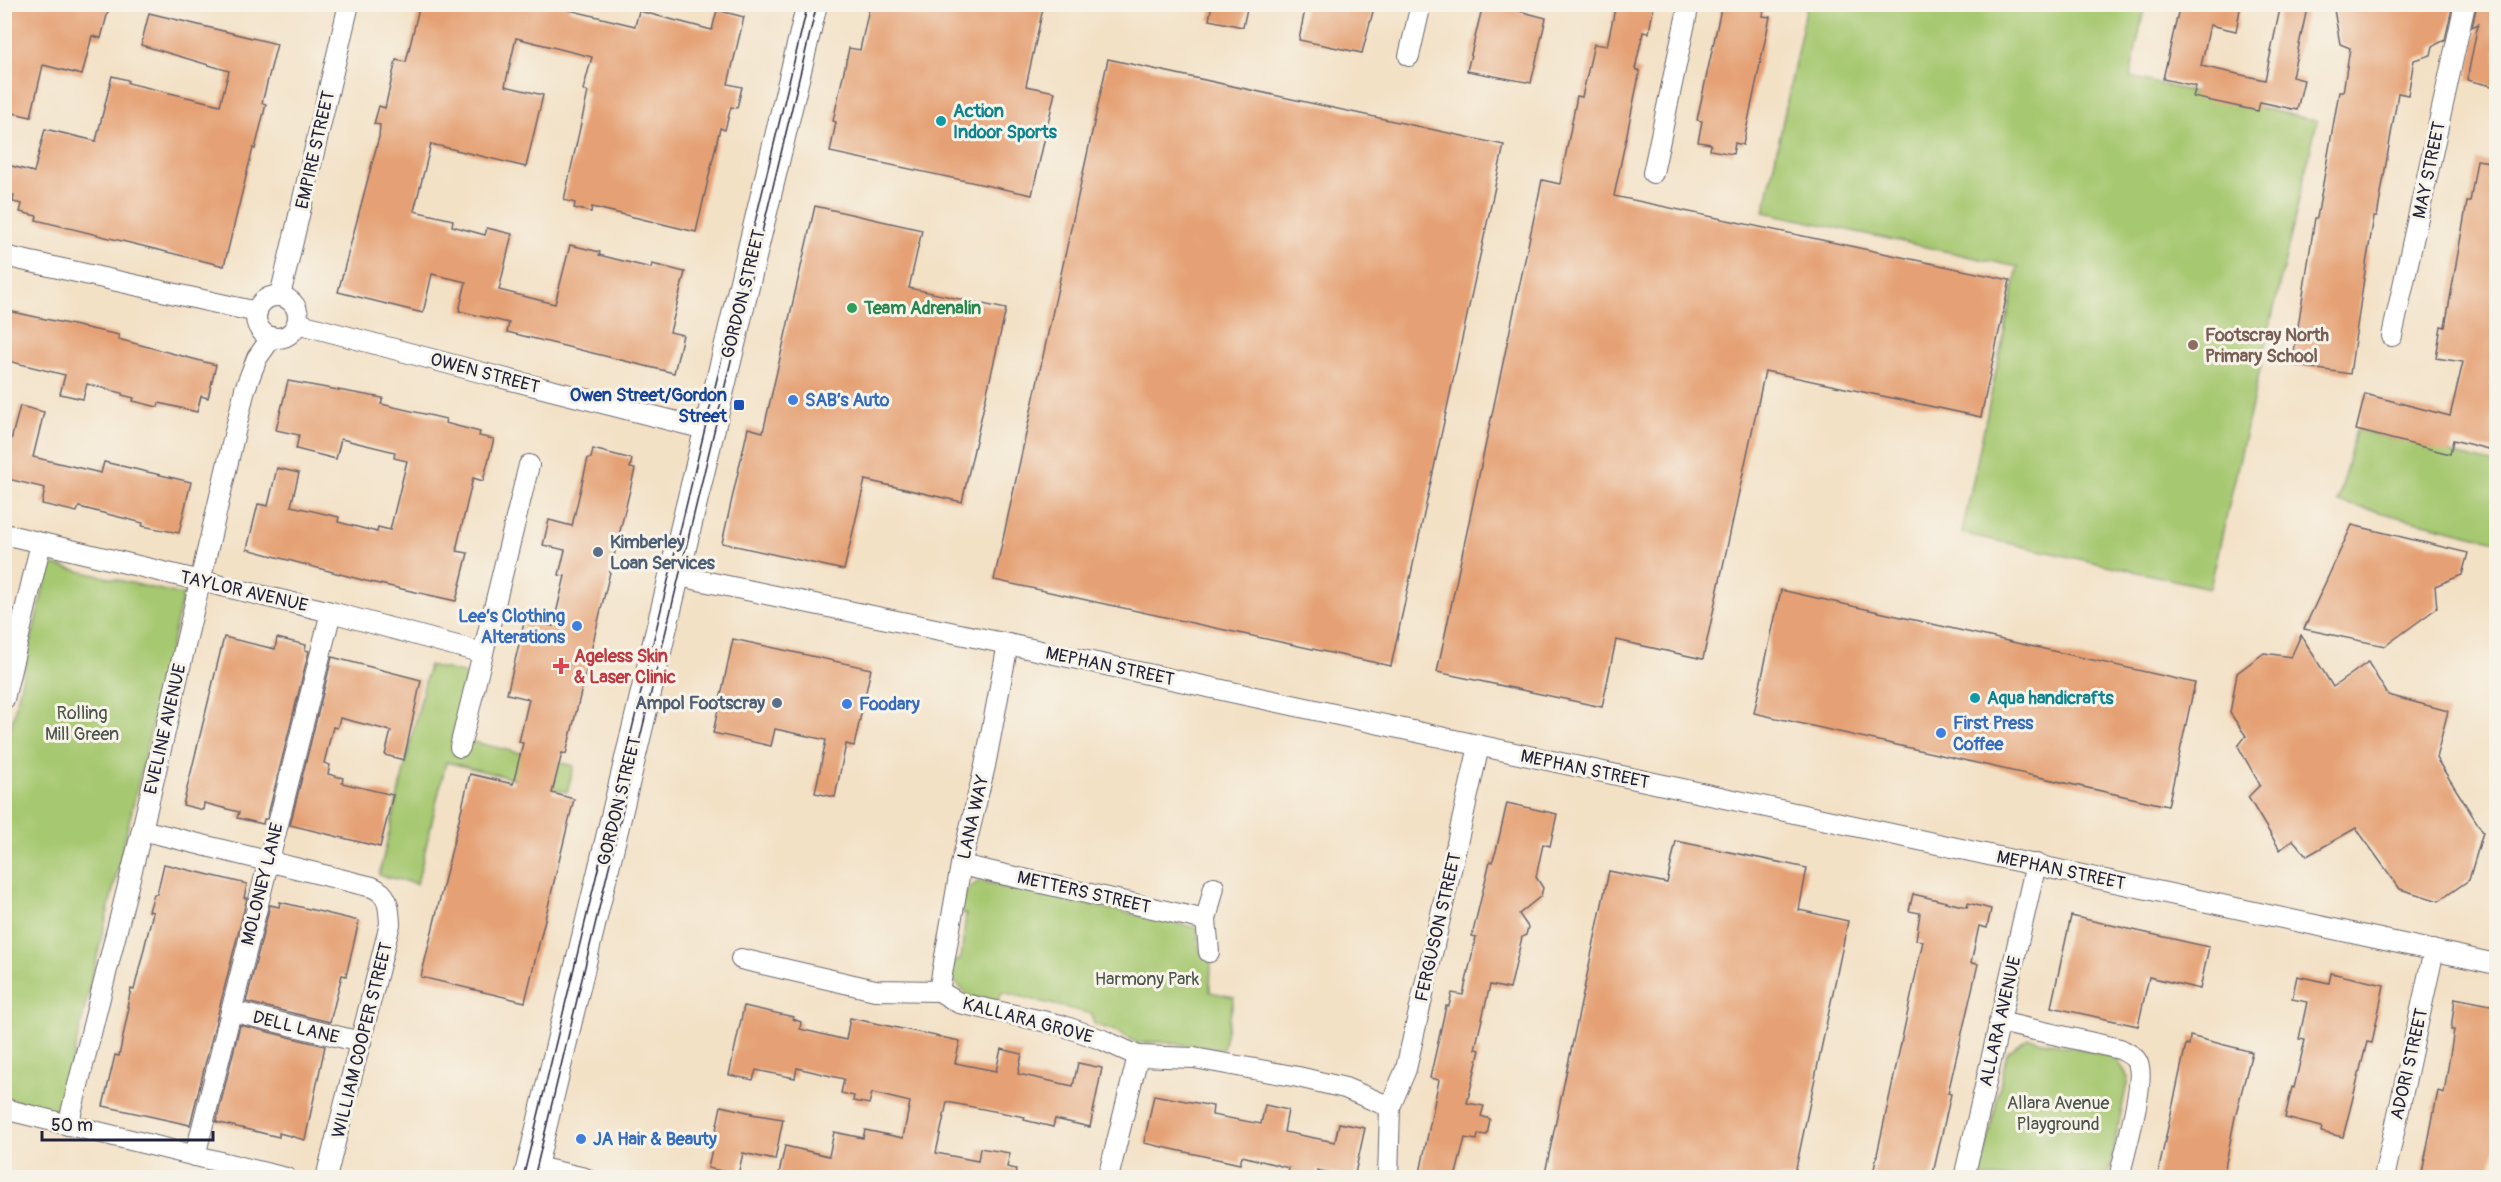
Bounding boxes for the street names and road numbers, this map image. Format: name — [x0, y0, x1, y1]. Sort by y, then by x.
street label: EMPIRE STREET — [291, 89, 340, 211]
street label: MAY STREET — [2408, 119, 2451, 221]
street label: GORDON STREET — [716, 227, 771, 361]
street label: OWEN STREET — [428, 348, 542, 399]
street label: TAYLOR AVENUE — [178, 566, 310, 617]
street label: MEPHAN STREET — [1043, 642, 1176, 691]
street label: EVELINE AVENUE — [139, 662, 192, 797]
street label: GORDON STREET — [592, 734, 647, 868]
street label: MEPHAN STREET — [1518, 745, 1651, 794]
street label: LANA WAY — [953, 772, 994, 862]
street label: MOLONEY LANE — [236, 821, 289, 948]
street label: MEPHAN STREET — [1994, 846, 2127, 895]
street label: FERGUSON STREET — [1410, 850, 1467, 1004]
street label: METTERS STREET — [1015, 866, 1153, 919]
street label: WILLIAM COOPER STREET — [327, 940, 398, 1140]
street label: ALLARA AVENUE — [1974, 954, 2027, 1088]
street label: KALLARA GROVE — [960, 992, 1096, 1049]
street label: DELL LANE — [250, 1006, 341, 1049]
street label: ADORI STREET — [2386, 1006, 2433, 1122]

